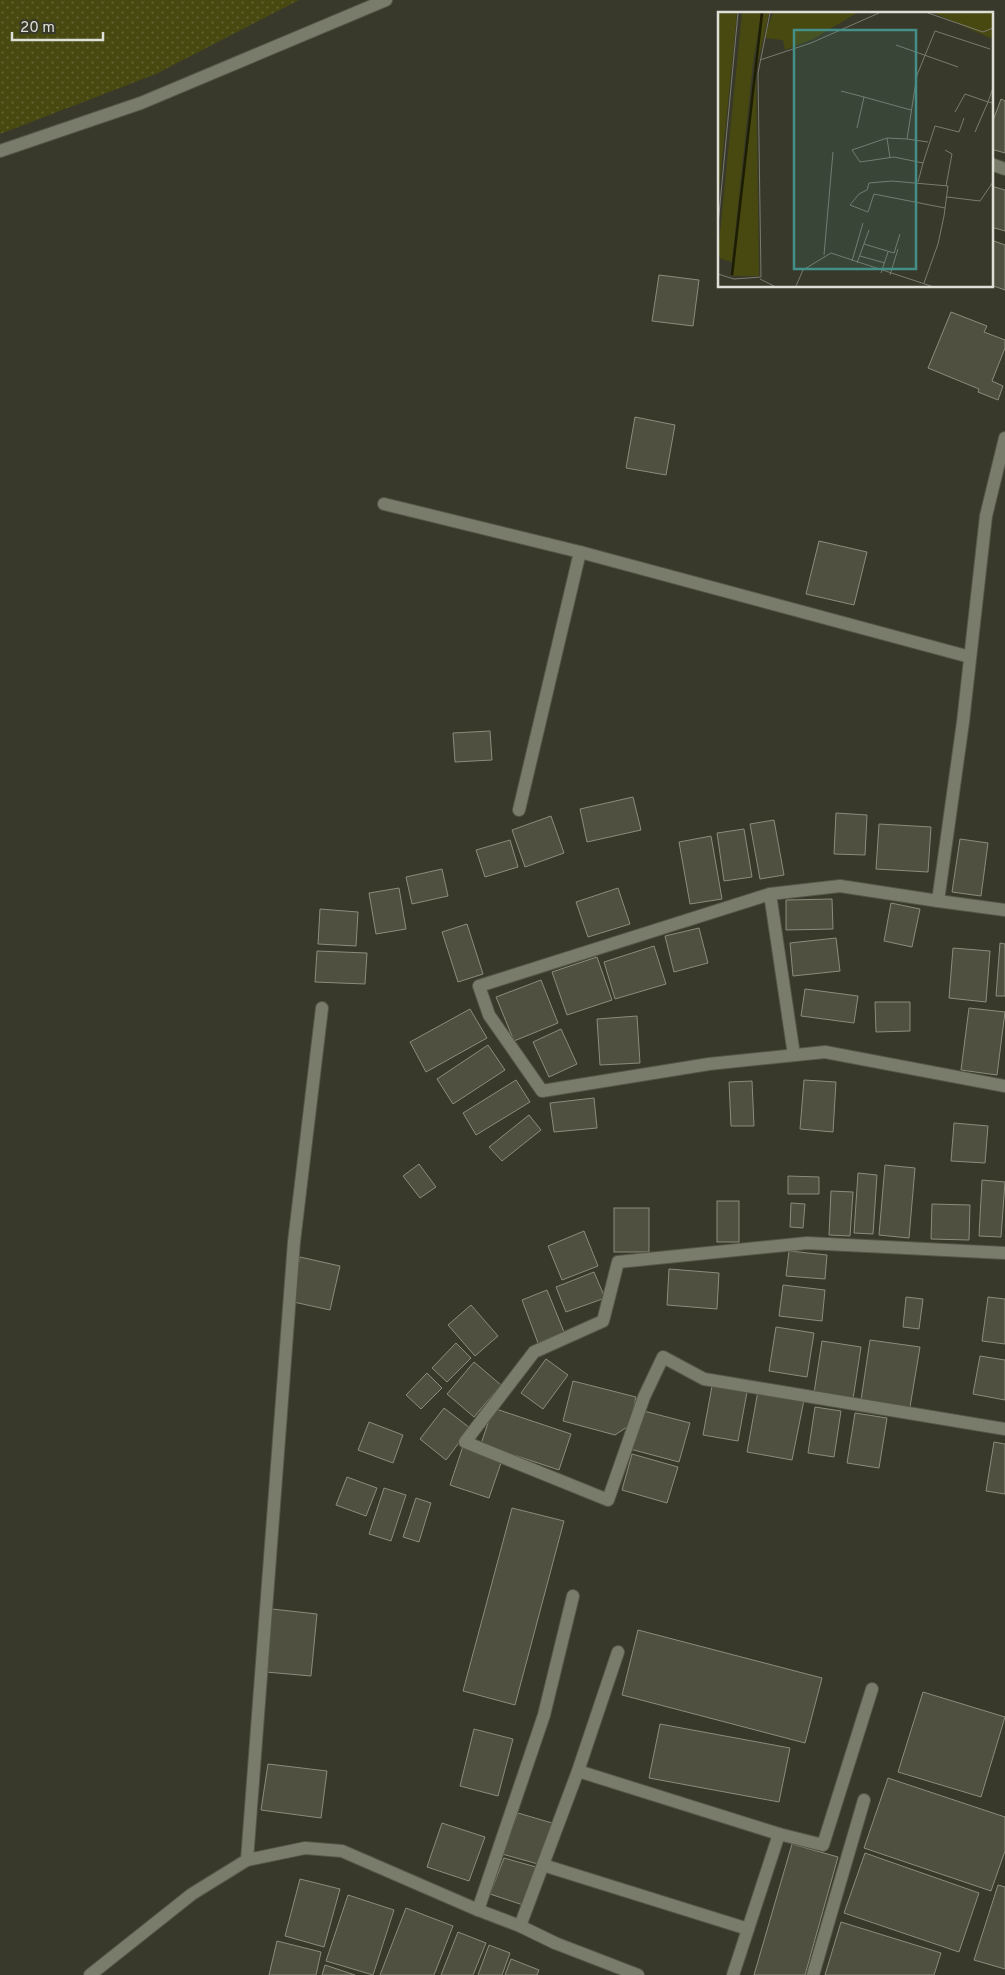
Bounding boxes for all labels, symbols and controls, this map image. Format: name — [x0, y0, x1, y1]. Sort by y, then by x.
scale bar — [12, 10, 104, 42]
inset map — [718, 12, 992, 288]
text: 20 m — [20, 19, 55, 38]

